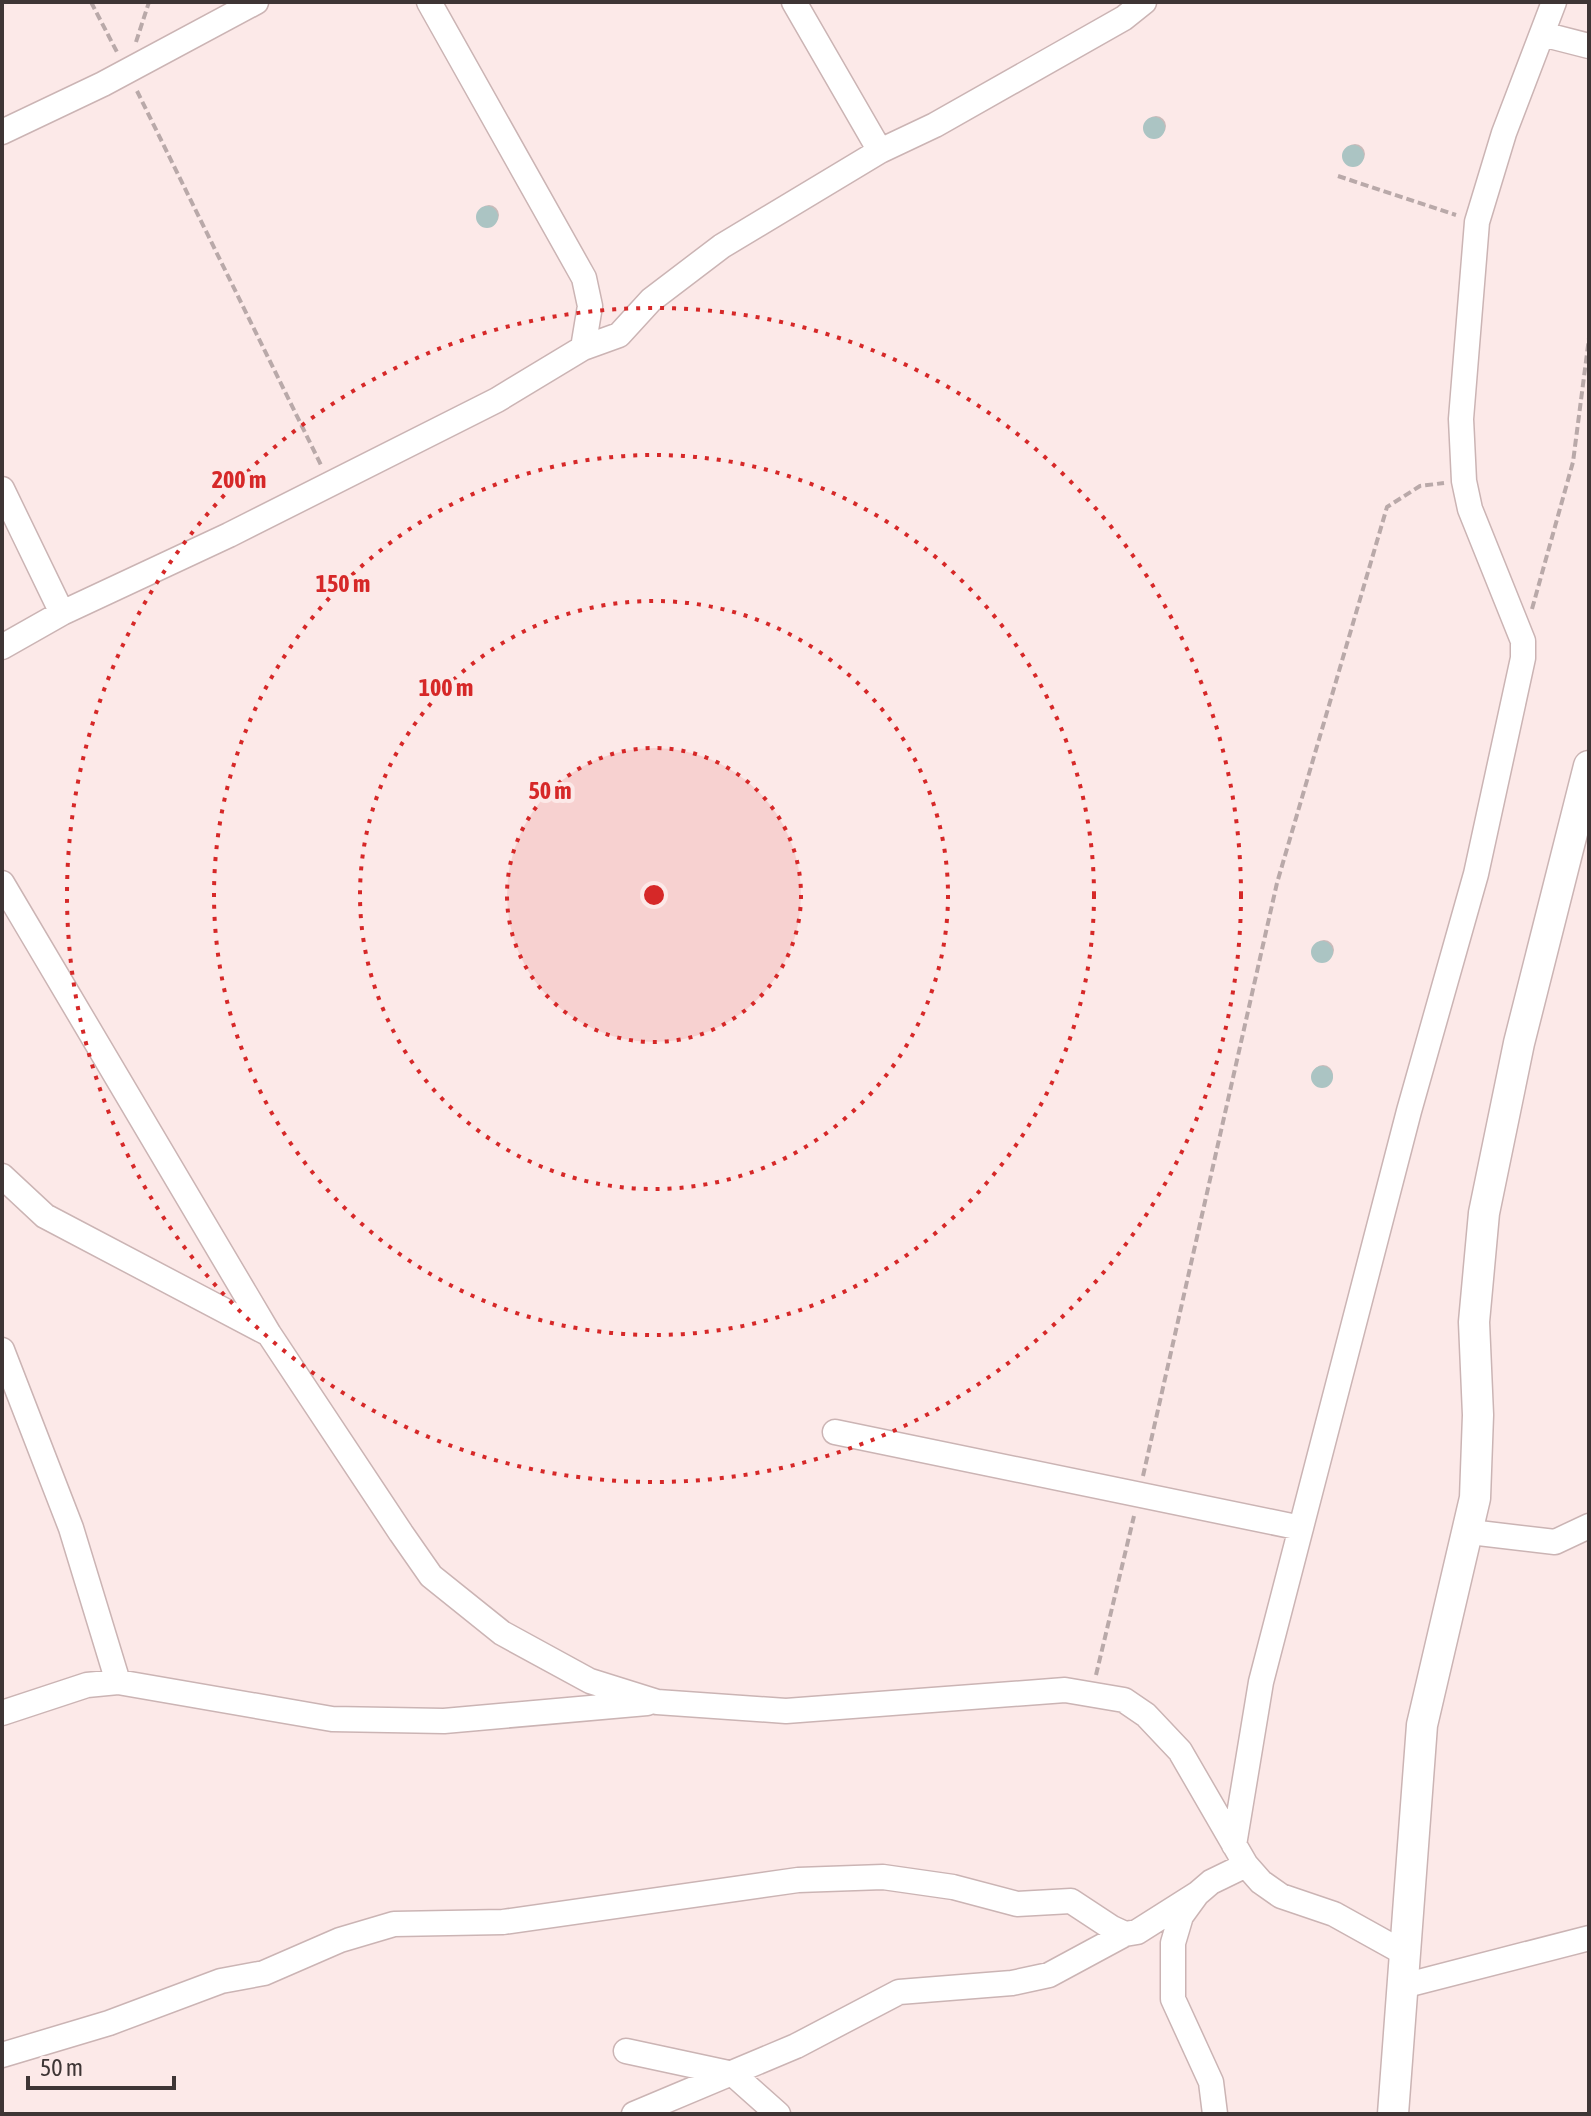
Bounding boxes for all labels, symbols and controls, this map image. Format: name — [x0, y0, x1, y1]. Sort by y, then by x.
text: 200 m — [212, 466, 266, 493]
text: 150 m — [316, 570, 370, 597]
text: 100 m — [419, 674, 473, 701]
text: 50 m — [528, 777, 572, 804]
centre of rings — [640, 881, 668, 909]
scale bar — [28, 2040, 174, 2090]
text: 50 m — [40, 2054, 83, 2081]

